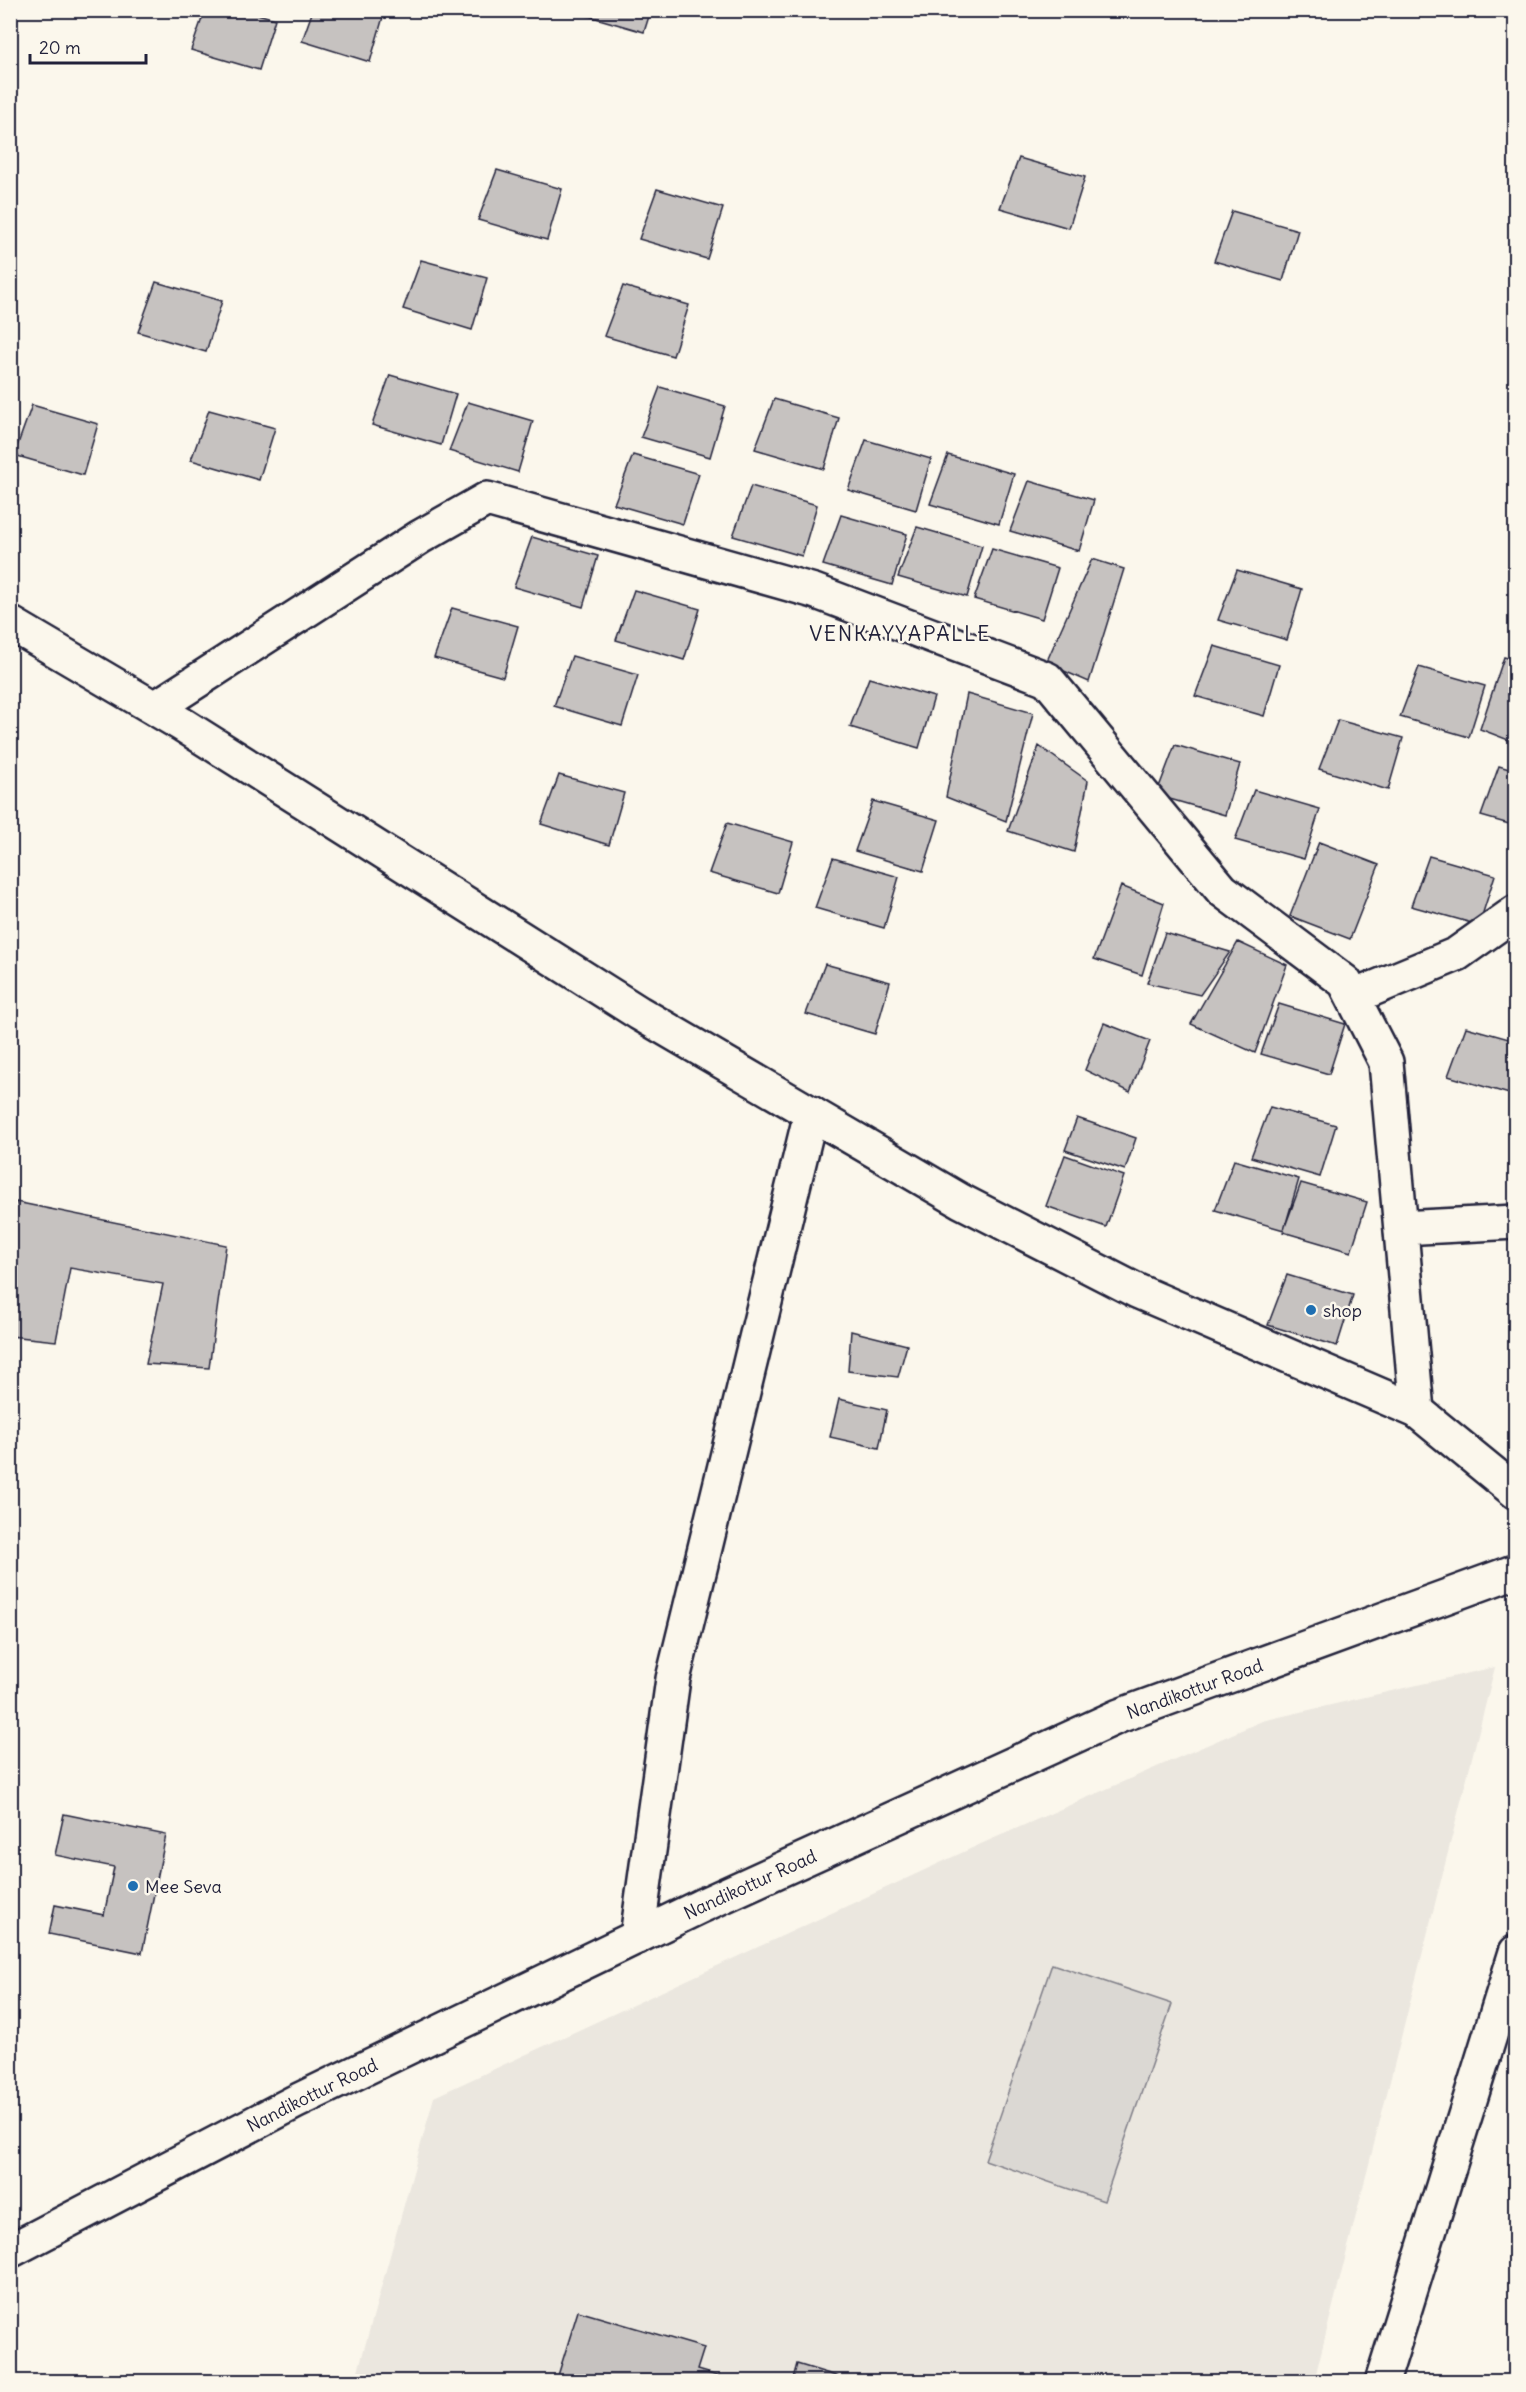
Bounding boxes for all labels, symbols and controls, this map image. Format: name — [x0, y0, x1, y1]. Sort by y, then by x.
scale bar — [30, 27, 146, 65]
text: 20 m — [39, 36, 81, 59]
district label: VENKAYYAPALLE — [809, 620, 991, 647]
place label: shop — [1323, 1299, 1362, 1322]
marker: shop — [1304, 1303, 1318, 1317]
street label: Nandikottur Road — [1123, 1653, 1266, 1724]
street label: Nandikottur Road — [680, 1844, 820, 1924]
place label: Mee Seva — [145, 1875, 222, 1898]
marker: Mee Seva — [126, 1879, 140, 1893]
street label: Nandikottur Road — [242, 2052, 381, 2137]

